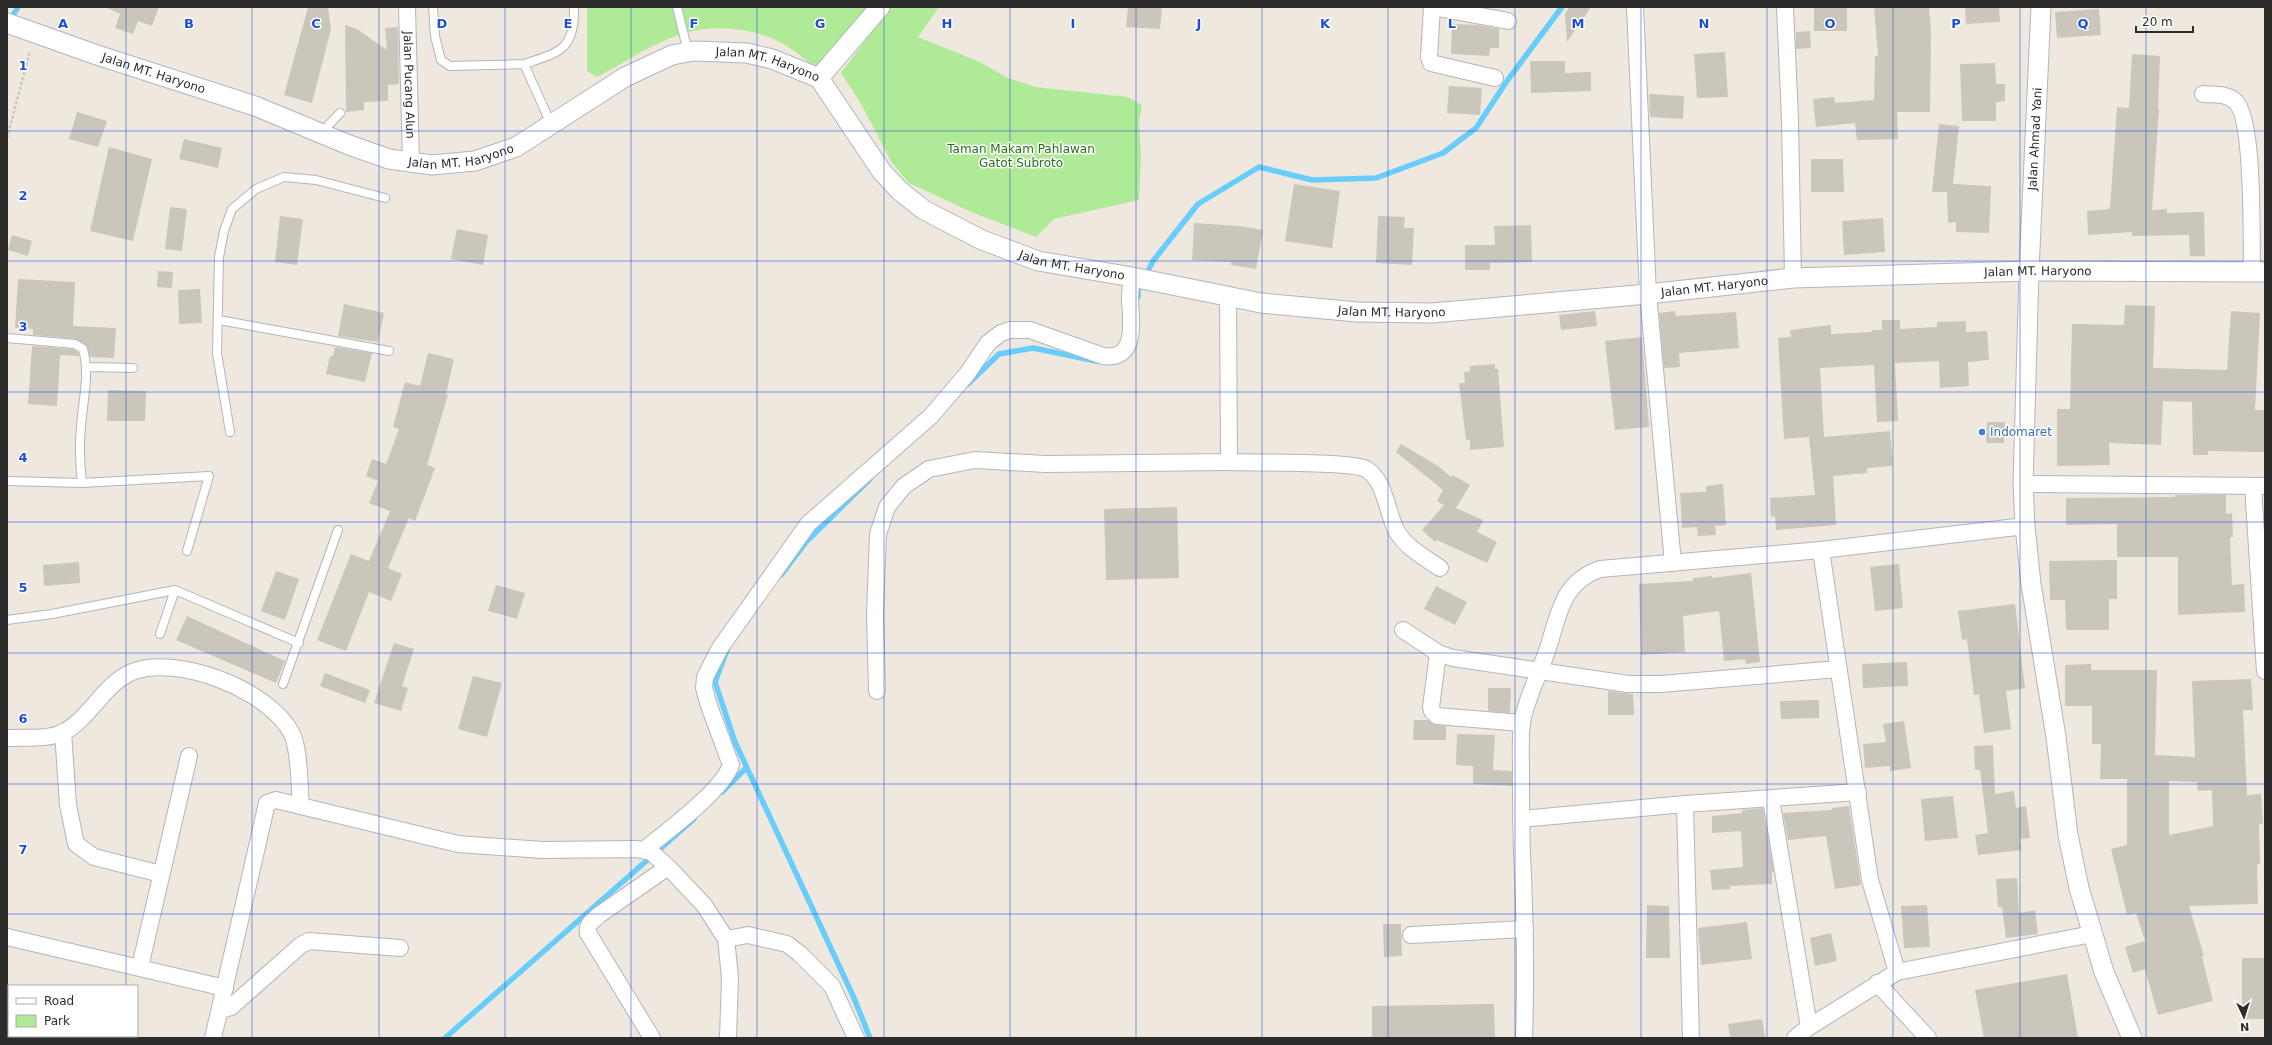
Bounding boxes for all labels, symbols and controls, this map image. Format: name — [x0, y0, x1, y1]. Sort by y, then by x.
scale bar — [2136, 8, 2193, 34]
text: 20 m — [2142, 15, 2173, 29]
text: A — [58, 16, 68, 31]
text: B — [184, 16, 194, 31]
text: C — [311, 16, 321, 31]
text: D — [437, 16, 448, 31]
text: E — [564, 16, 572, 31]
text: F — [690, 16, 698, 31]
text: G — [815, 16, 825, 31]
text: H — [942, 16, 952, 31]
text: I — [1071, 16, 1075, 31]
text: J — [1196, 16, 1201, 31]
text: K — [1320, 16, 1331, 31]
text: L — [1448, 16, 1456, 31]
text: M — [1572, 16, 1584, 31]
text: N — [1699, 16, 1709, 31]
text: O — [1824, 16, 1836, 31]
text: P — [1951, 16, 1961, 31]
text: Q — [2077, 16, 2089, 31]
street label: Jalan Pucang Alun — [401, 30, 417, 139]
street label: Jalan MT. Haryono — [714, 45, 822, 84]
street label: Jalan MT. Haryono — [99, 50, 207, 96]
text: 1 — [18, 58, 28, 73]
street label: Jalan Ahmad Yani — [2025, 87, 2045, 192]
street label: Jalan MT. Haryono — [406, 141, 516, 172]
park label: Taman Makam Pahlawan Gatot Subroto — [946, 142, 1095, 170]
text: 2 — [18, 188, 28, 203]
street label: Jalan MT. Haryono — [1016, 247, 1126, 283]
street label: Jalan MT. Haryono — [1983, 264, 2092, 279]
street label: Jalan MT. Haryono — [1659, 274, 1769, 300]
street label: Jalan MT. Haryono — [1336, 303, 1446, 320]
text: 3 — [18, 319, 28, 334]
place label: Indomaret — [1990, 425, 2052, 439]
marker: Indomaret — [1977, 427, 1987, 437]
text: 4 — [18, 450, 28, 465]
text: 5 — [18, 580, 28, 595]
text: 6 — [18, 711, 28, 726]
text: 7 — [18, 842, 28, 857]
legend — [8, 985, 138, 1037]
text: Road — [44, 994, 74, 1008]
north arrow — [2224, 997, 2264, 1037]
text: Park — [44, 1014, 70, 1028]
text: N — [2240, 1020, 2250, 1033]

